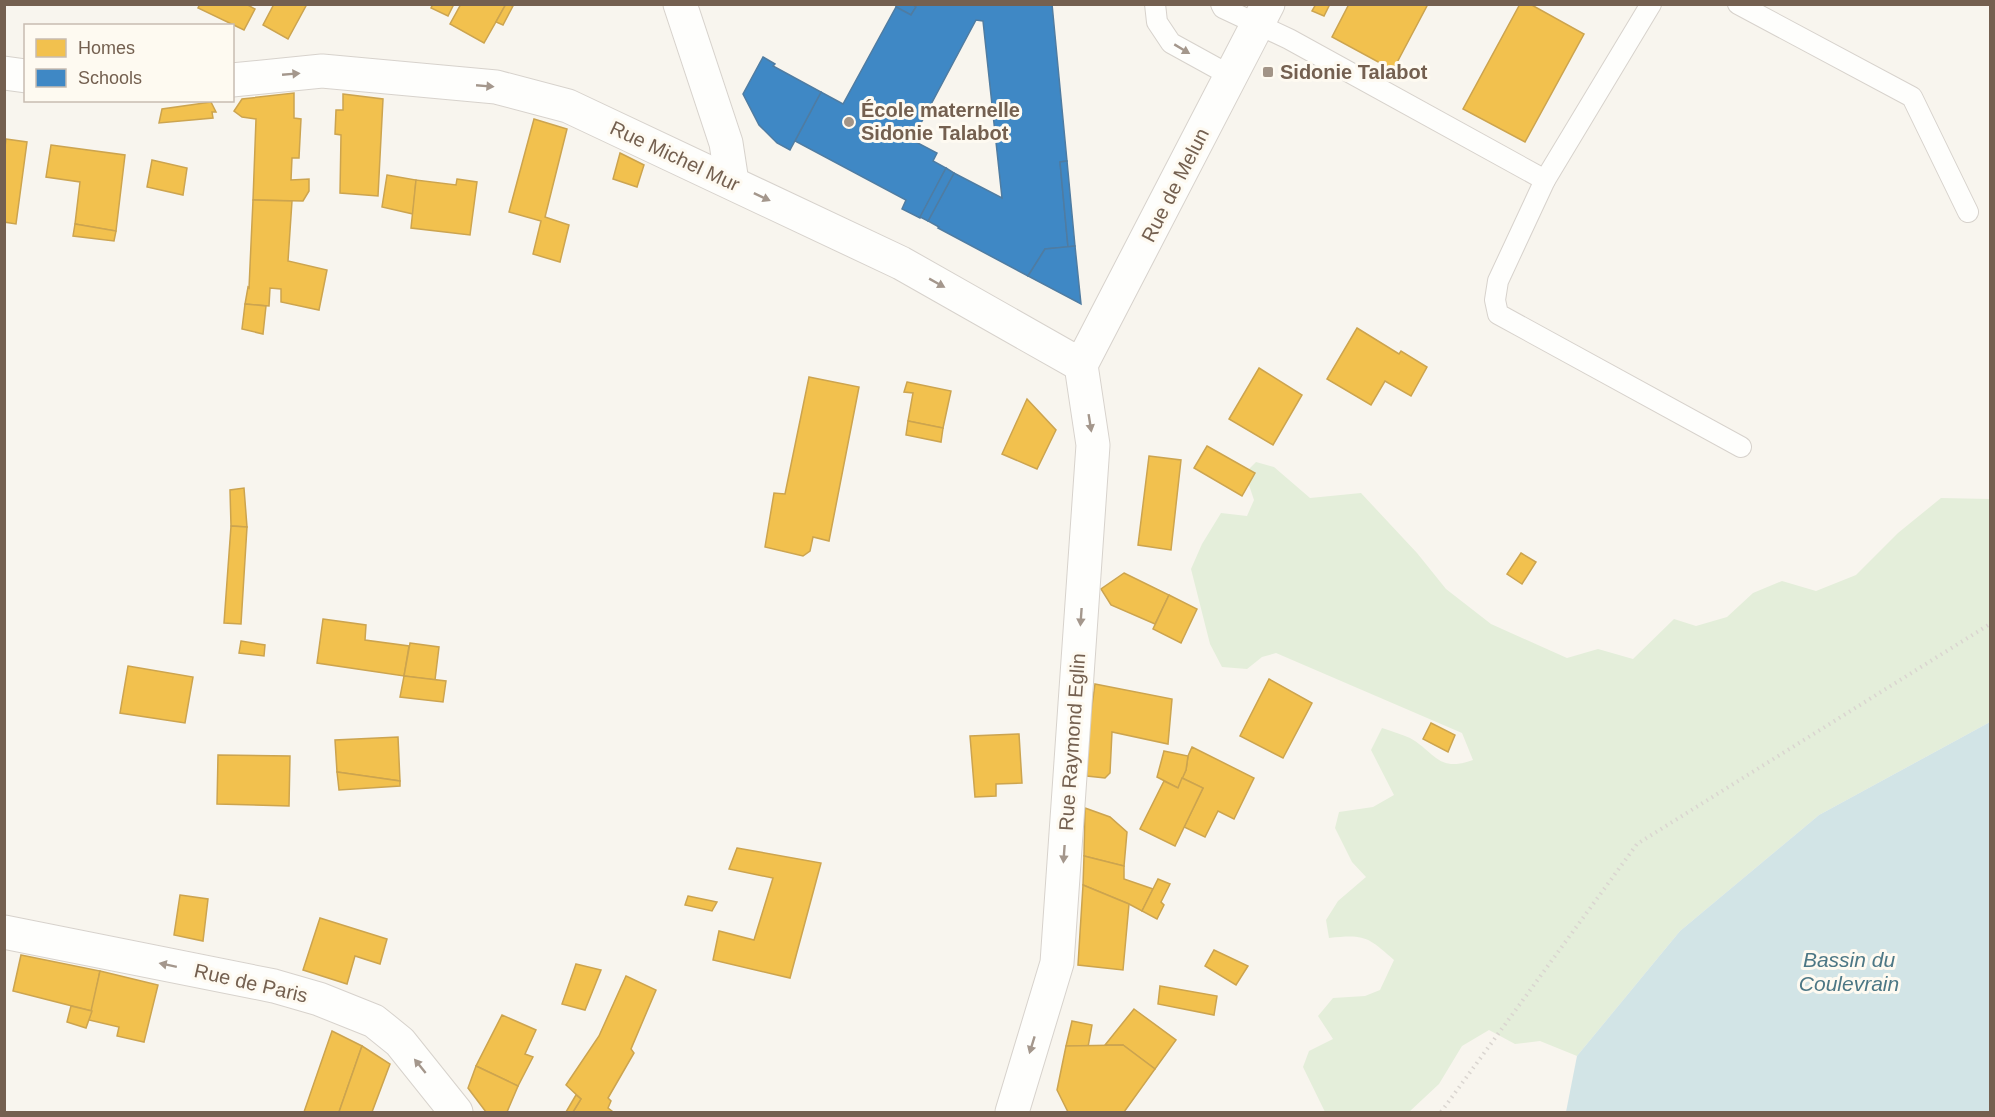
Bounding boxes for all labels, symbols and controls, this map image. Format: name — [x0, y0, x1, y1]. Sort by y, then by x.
legend — [24, 24, 234, 102]
text: Homes — [78, 38, 135, 58]
one-way arrow — [1174, 44, 1190, 55]
place label: Sidonie Talabot — [1280, 61, 1428, 83]
marker: Sidonie Talabot — [1261, 65, 1275, 79]
text: Schools — [78, 68, 142, 88]
one-way arrow — [281, 69, 300, 79]
one-way arrow — [475, 81, 494, 91]
place label: École maternelle Sidonie Talabot — [861, 99, 1020, 144]
marker: École maternelle Sidonie Talabot — [842, 115, 856, 129]
street label: Rue Michel Mur — [607, 116, 743, 196]
street label: Rue de Melun — [1137, 125, 1213, 245]
one-way arrow — [754, 192, 771, 201]
one-way arrow — [929, 278, 946, 288]
one-way arrow — [1086, 413, 1095, 432]
one-way arrow — [1076, 608, 1086, 627]
street label: Rue Raymond Eglin — [1055, 653, 1089, 831]
one-way arrow — [1060, 844, 1069, 863]
water label: Bassin du Coulevrain — [1799, 948, 1899, 995]
one-way arrow — [159, 959, 177, 969]
street label: Rue de Paris — [192, 959, 310, 1007]
one-way arrow — [1027, 1036, 1036, 1054]
one-way arrow — [414, 1058, 427, 1074]

